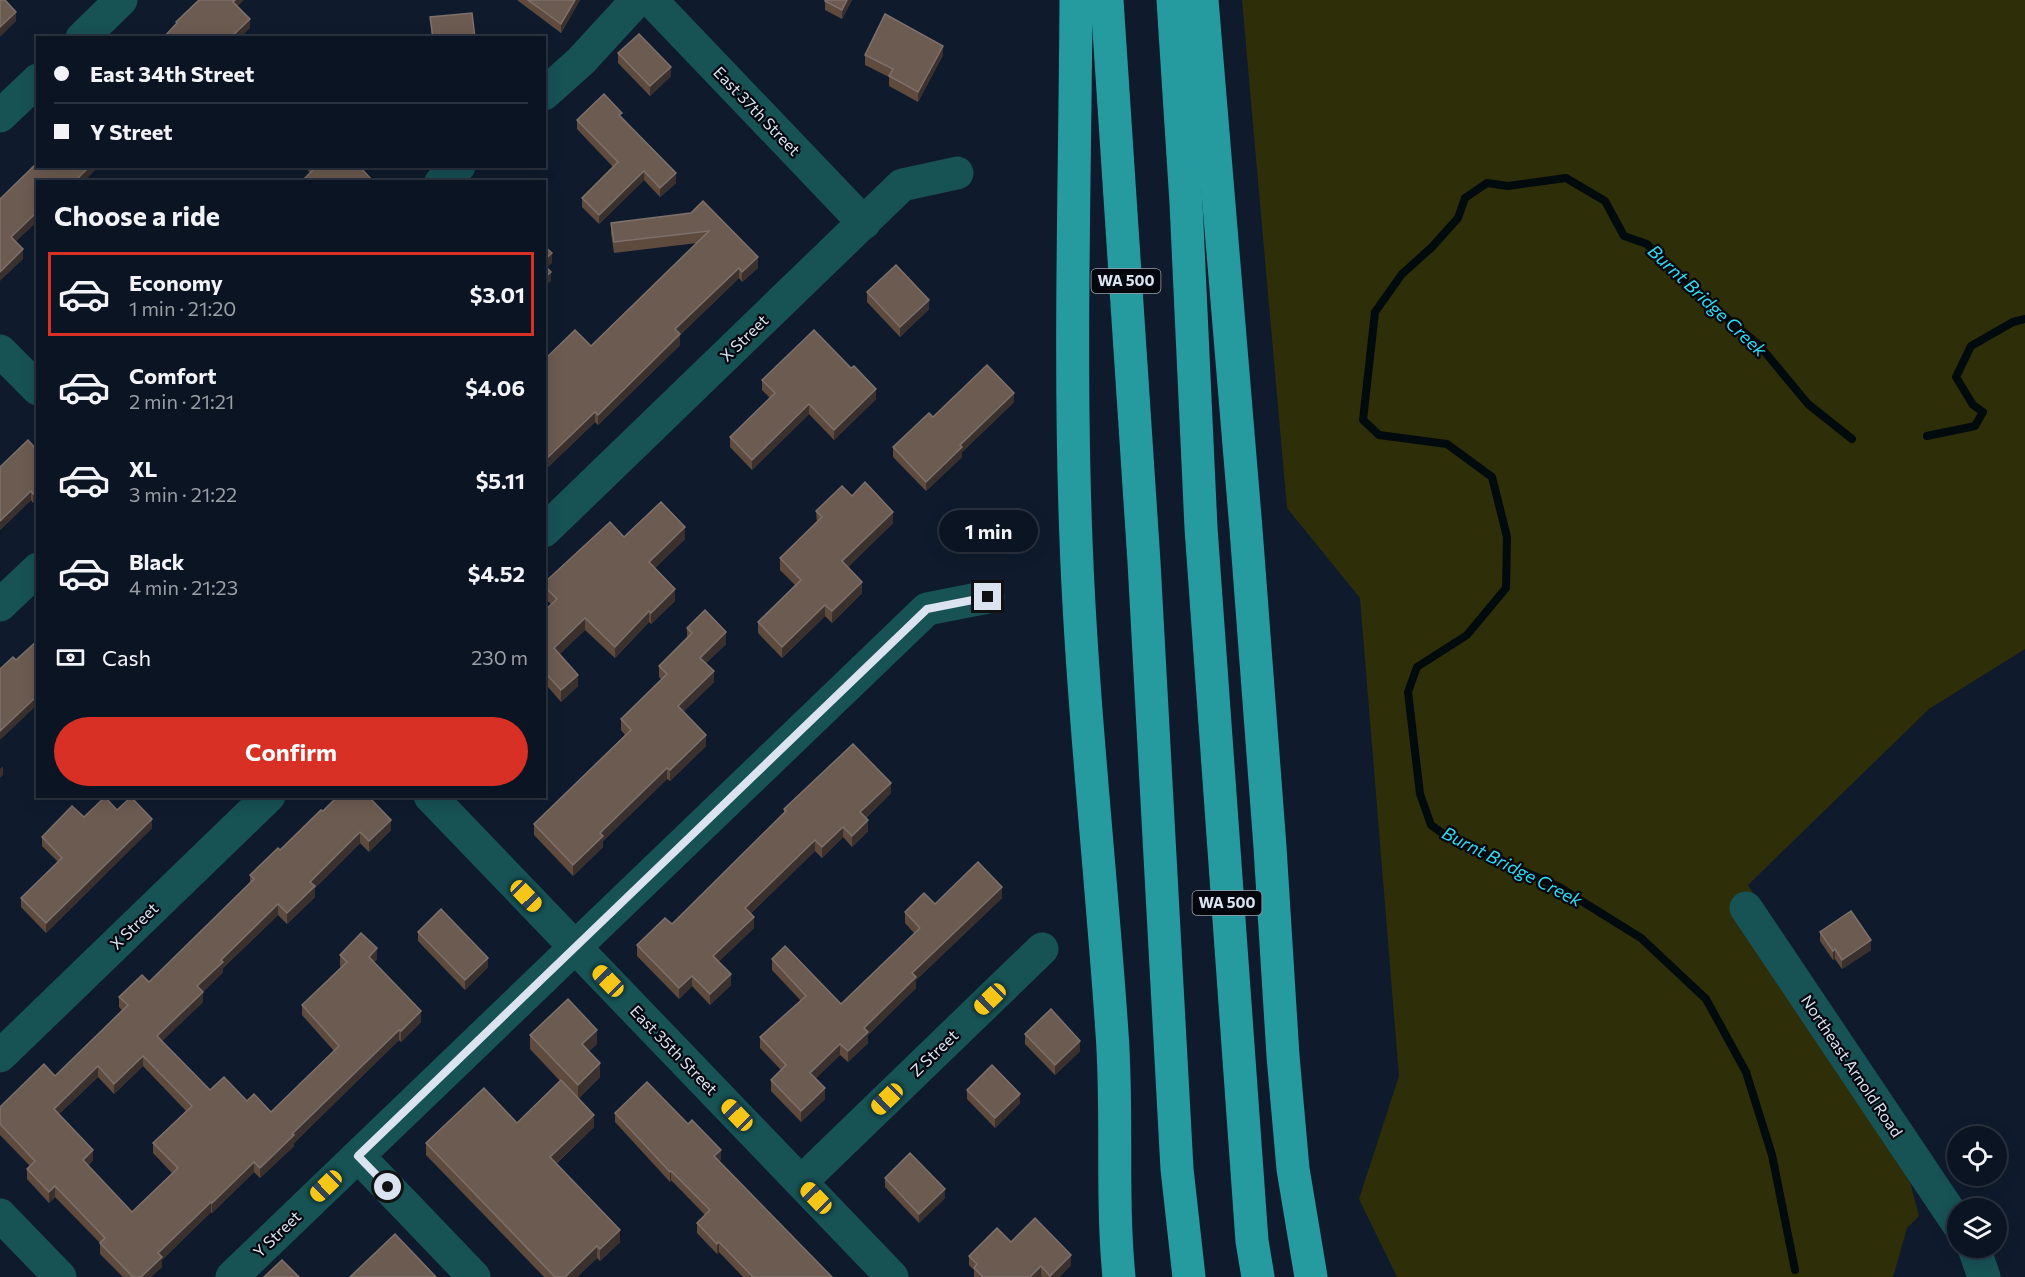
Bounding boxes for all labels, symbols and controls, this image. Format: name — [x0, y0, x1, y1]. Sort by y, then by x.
text: East 34th Street — [90, 60, 254, 87]
street label: East 37th Street — [710, 62, 805, 159]
text: Y Street — [90, 118, 173, 145]
text: Choose a ride — [54, 199, 220, 232]
water label: Burnt Bridge Creek — [1644, 240, 1773, 362]
icon: car — [57, 267, 111, 321]
text: Economy — [129, 269, 223, 296]
road number: WA 500 — [1092, 269, 1160, 293]
text: $3.01 — [470, 281, 525, 308]
text: 1 min · 21:20 — [129, 296, 236, 320]
street label: X Street — [716, 310, 772, 365]
icon: car — [57, 360, 111, 414]
text: Comfort — [129, 362, 217, 389]
text: $4.06 — [465, 374, 525, 401]
text: 2 min · 21:21 — [129, 389, 234, 413]
icon: car — [57, 453, 111, 507]
text: XL — [129, 455, 157, 482]
text: $5.11 — [476, 467, 525, 494]
text: 3 min · 21:22 — [129, 482, 237, 506]
callout: 1 min — [938, 510, 1038, 552]
text: 1 min — [965, 519, 1012, 543]
icon: car — [57, 546, 111, 600]
text: Black — [129, 548, 184, 575]
text: $4.52 — [468, 560, 525, 587]
text: 4 min · 21:23 — [129, 575, 238, 599]
route end — [974, 583, 1001, 610]
icon: cash — [54, 641, 87, 674]
text: Cash — [102, 644, 151, 671]
text: 230 m — [471, 645, 528, 669]
button: Confirm — [54, 717, 528, 786]
water label: Burnt Bridge Creek — [1439, 821, 1587, 912]
car — [507, 877, 545, 915]
road number: WA 500 — [1192, 891, 1262, 915]
street label: X Street — [106, 898, 162, 953]
car — [589, 962, 627, 1000]
car — [971, 980, 1009, 1018]
street label: Northeast Arnold Road — [1798, 991, 1907, 1140]
street label: East 35th Street — [627, 1001, 722, 1099]
street label: Z Street — [906, 1025, 962, 1080]
car — [868, 1080, 906, 1118]
car — [718, 1096, 756, 1134]
map controls — [1947, 1126, 2007, 1258]
button: locate — [1947, 1126, 2007, 1186]
car — [307, 1167, 345, 1205]
route start — [374, 1173, 401, 1200]
car — [797, 1179, 835, 1217]
button: layers — [1947, 1198, 2007, 1258]
street label: Y Street — [249, 1206, 305, 1261]

